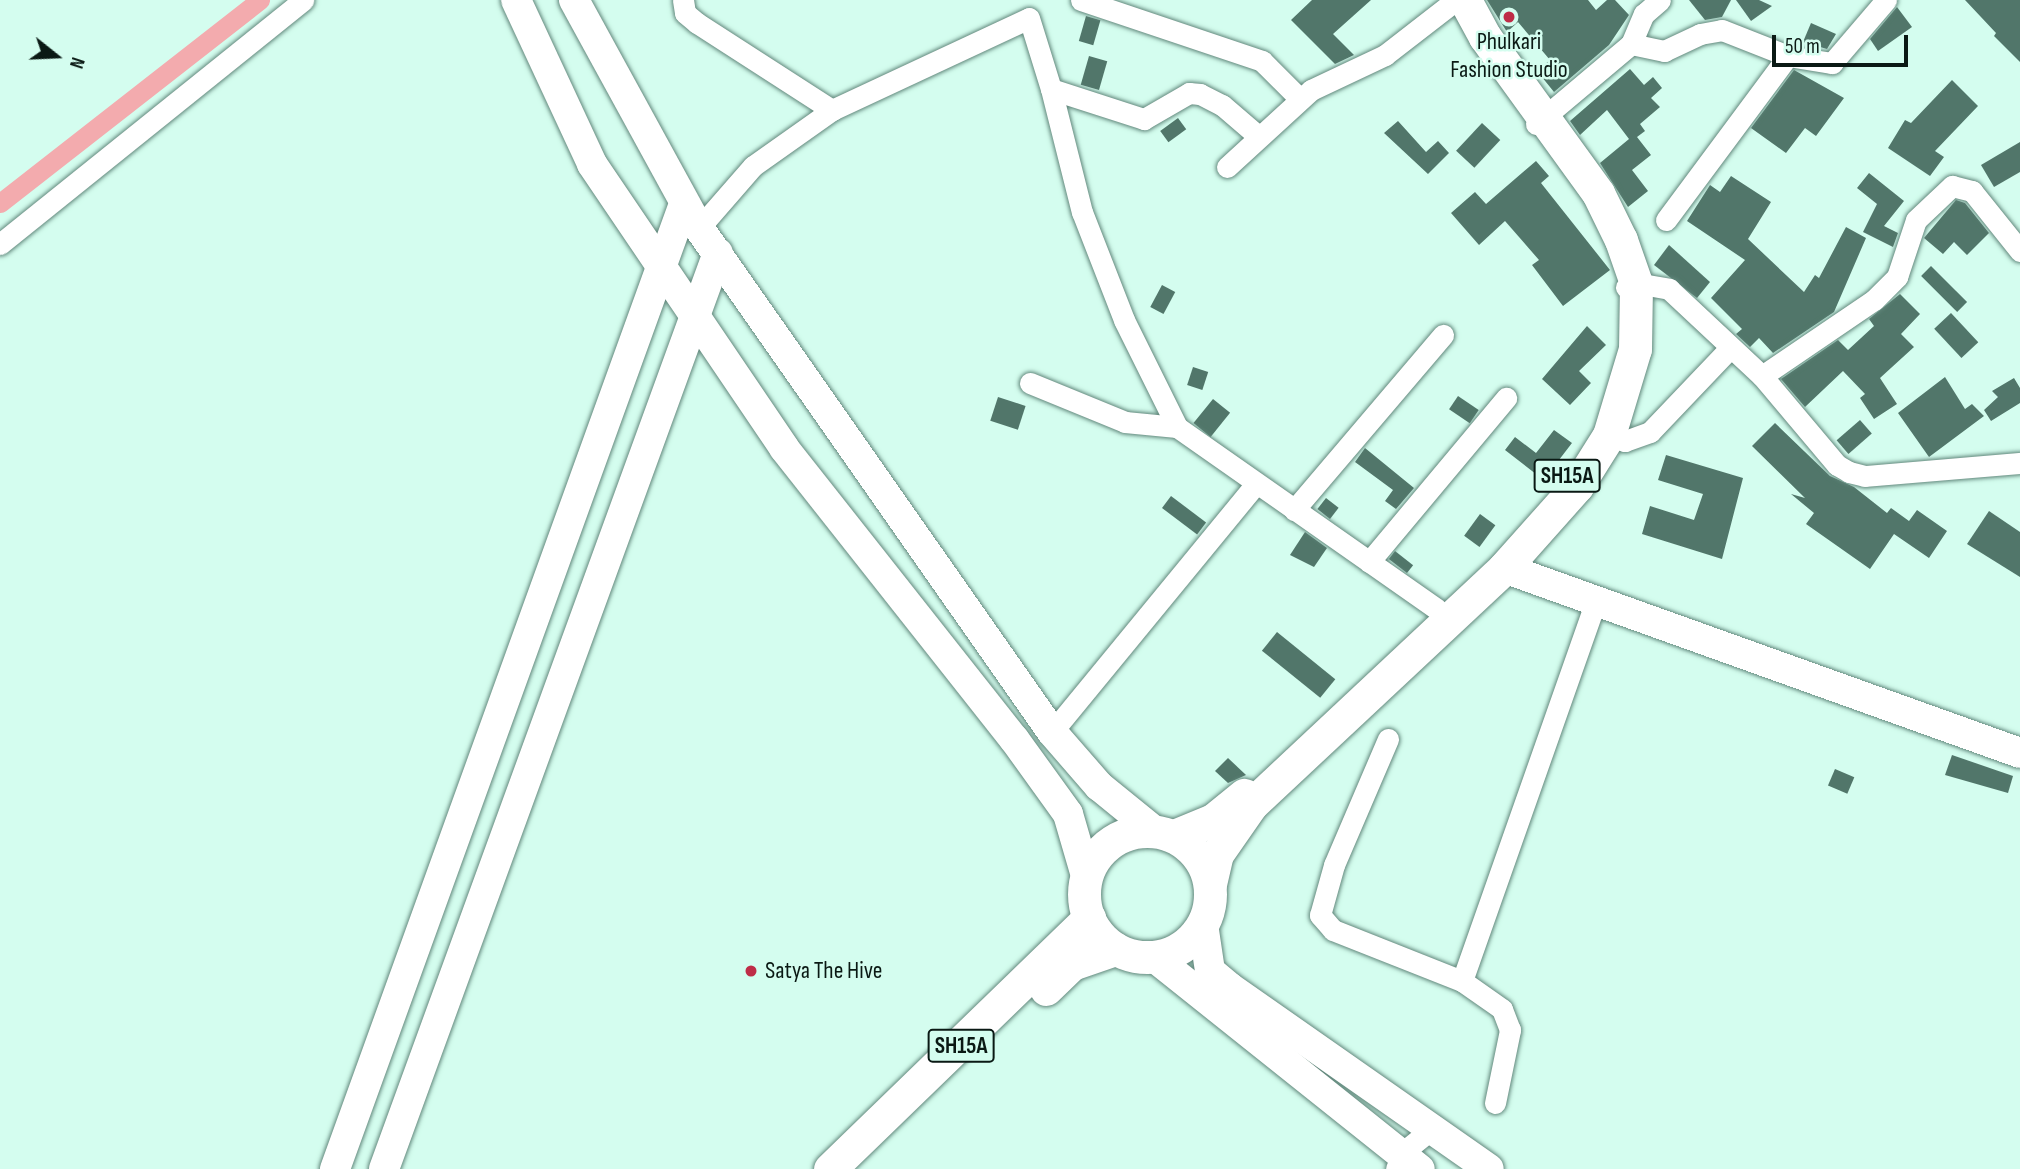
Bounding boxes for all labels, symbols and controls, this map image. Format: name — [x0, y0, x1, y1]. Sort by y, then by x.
marker: Phulkari Fashion Studio — [1501, 9, 1517, 25]
north arrow — [21, 21, 91, 91]
scale bar — [1775, 21, 1912, 65]
place label: Phulkari Fashion Studio — [1450, 28, 1568, 84]
text: 50 m — [1785, 34, 1820, 59]
text: N — [64, 54, 89, 71]
road number: SH15A — [1532, 456, 1602, 496]
place label: Satya The Hive — [765, 957, 883, 985]
marker: Satya The Hive — [743, 963, 759, 979]
road number: SH15A — [926, 1026, 996, 1065]

